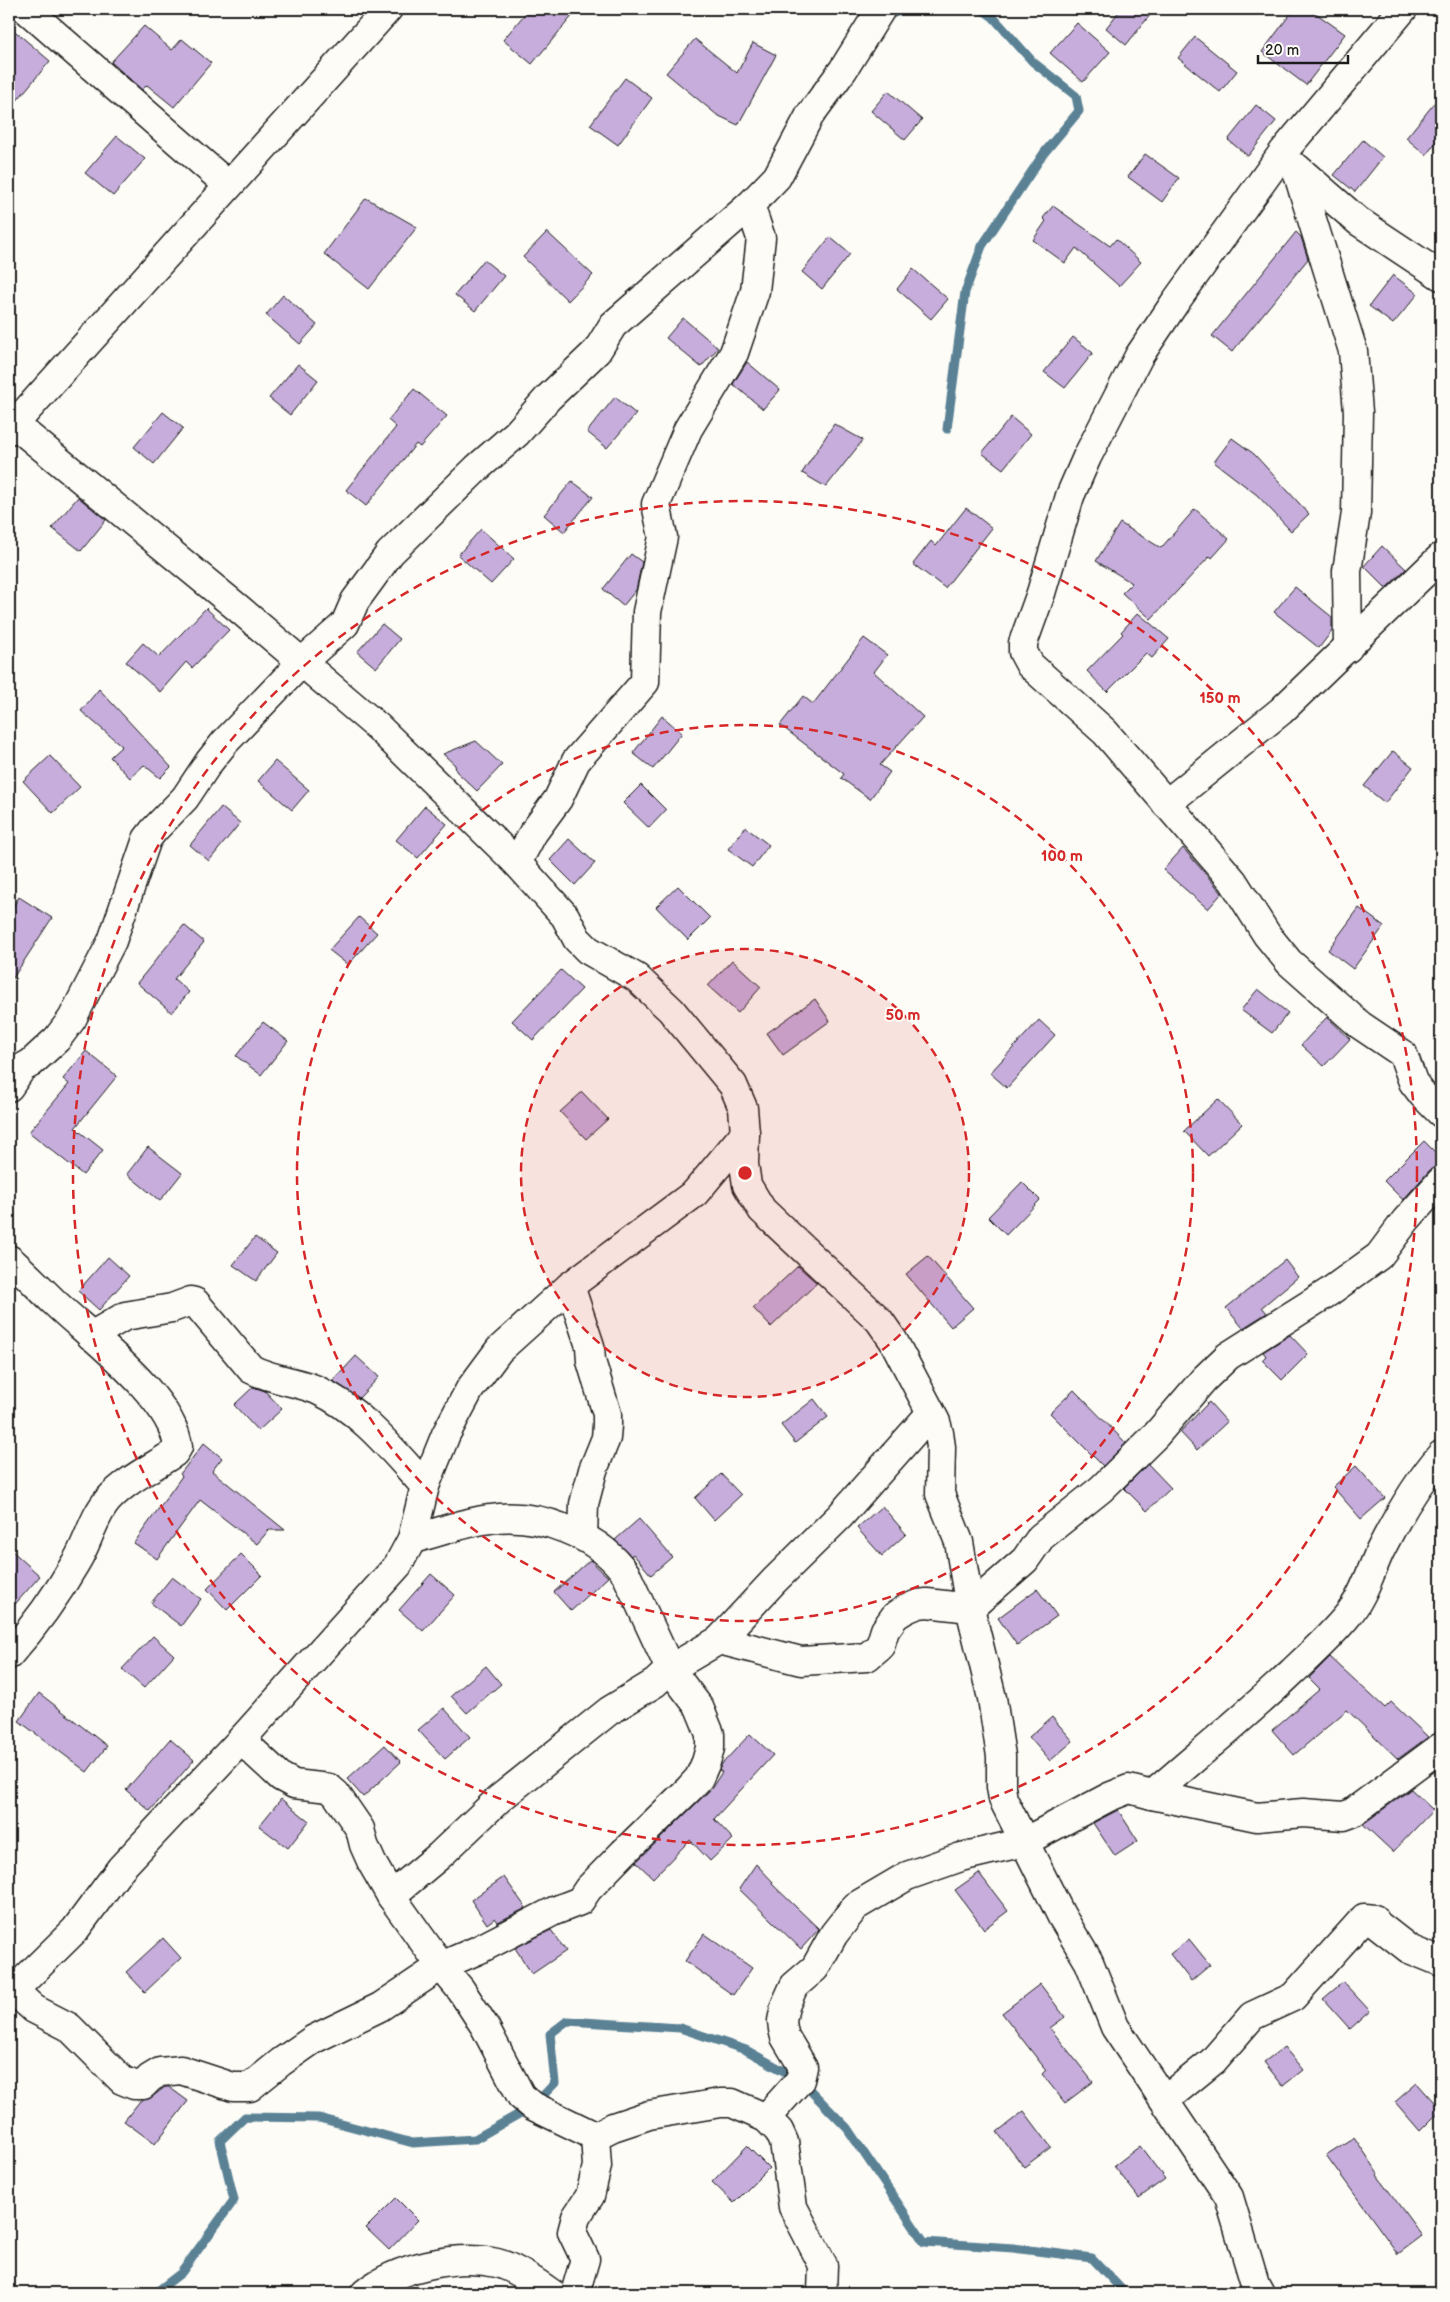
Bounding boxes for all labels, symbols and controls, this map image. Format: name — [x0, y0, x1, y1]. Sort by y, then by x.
scale bar — [1258, 32, 1348, 64]
text: 20 m — [1265, 41, 1299, 60]
text: 150 m — [1199, 689, 1241, 708]
text: 100 m — [1041, 847, 1083, 866]
text: 50 m — [886, 1006, 921, 1025]
centre of rings — [736, 1164, 754, 1182]

